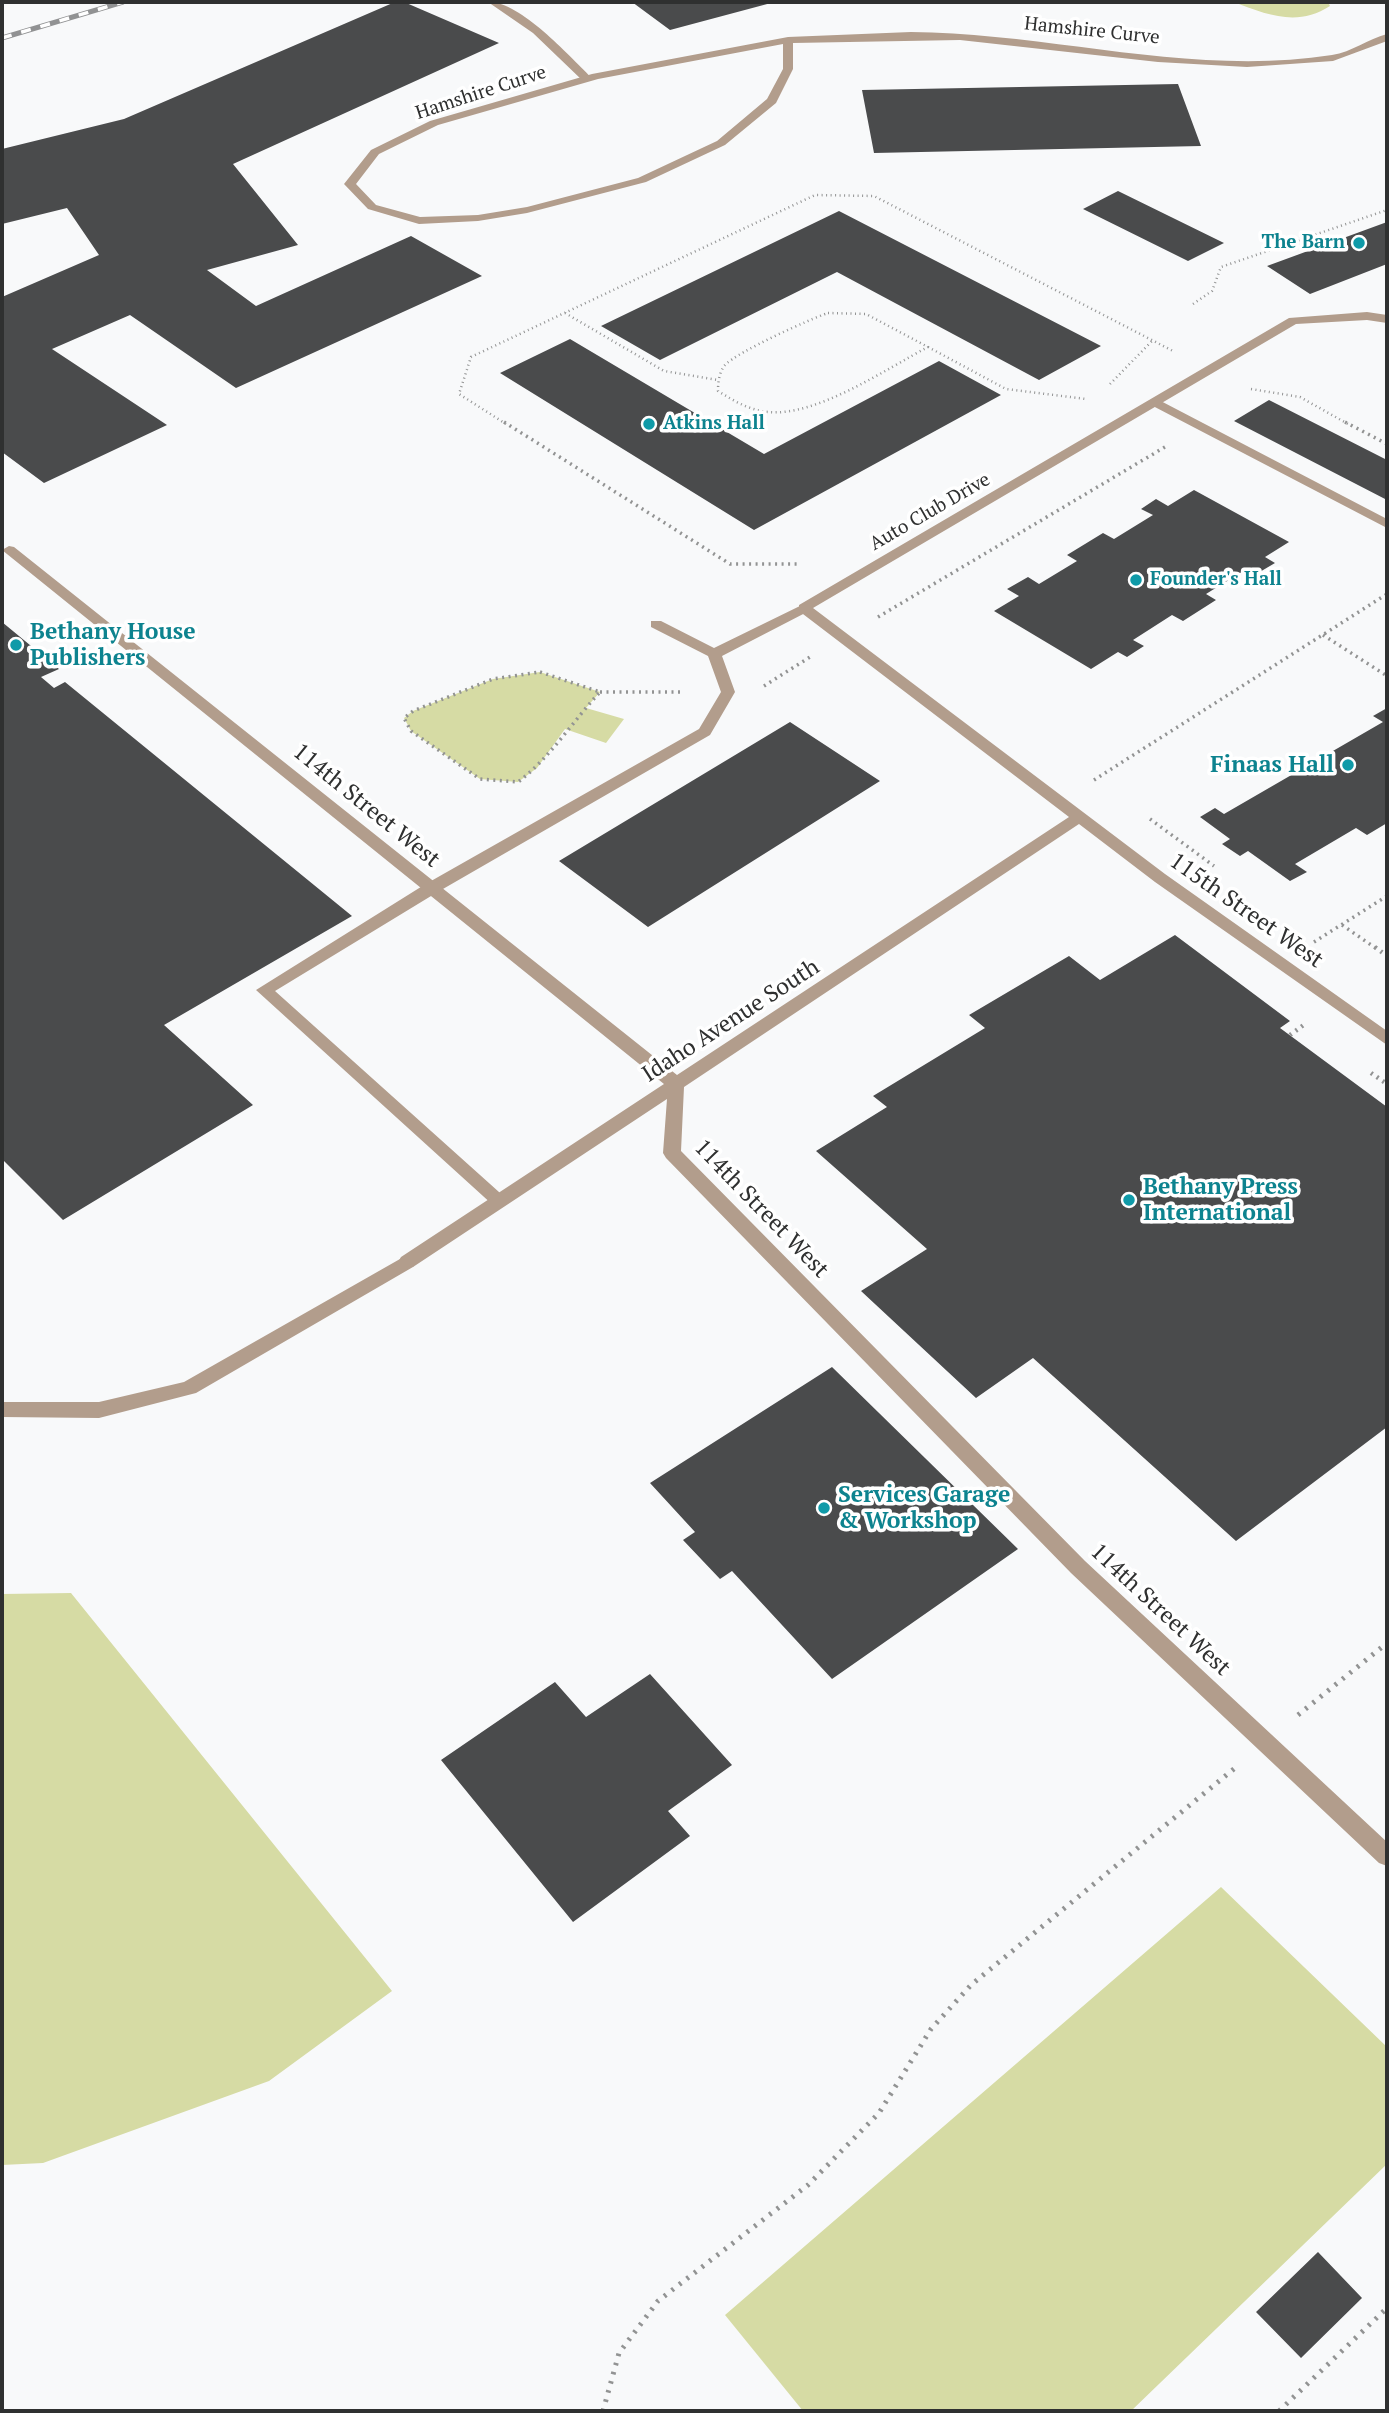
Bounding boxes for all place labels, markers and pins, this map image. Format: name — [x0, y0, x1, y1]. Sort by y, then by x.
place label: The Barn — [1261, 232, 1345, 254]
marker: The Barn — [1351, 235, 1367, 251]
place label: Atkins Hall — [663, 413, 765, 435]
marker: Atkins Hall — [641, 416, 657, 432]
place label: Founder's Hall — [1150, 569, 1282, 591]
marker: Founder's Hall — [1128, 572, 1144, 588]
place label: Bethany House Publishers — [30, 618, 196, 672]
marker: Bethany House Publishers — [8, 637, 24, 653]
place label: Finaas Hall — [1210, 751, 1334, 779]
marker: Finaas Hall — [1340, 757, 1356, 773]
place label: Bethany Press International — [1143, 1173, 1298, 1227]
marker: Bethany Press International — [1121, 1192, 1137, 1208]
place label: Services Garage & Workshop — [838, 1481, 1010, 1535]
marker: Services Garage & Workshop — [816, 1500, 832, 1516]

